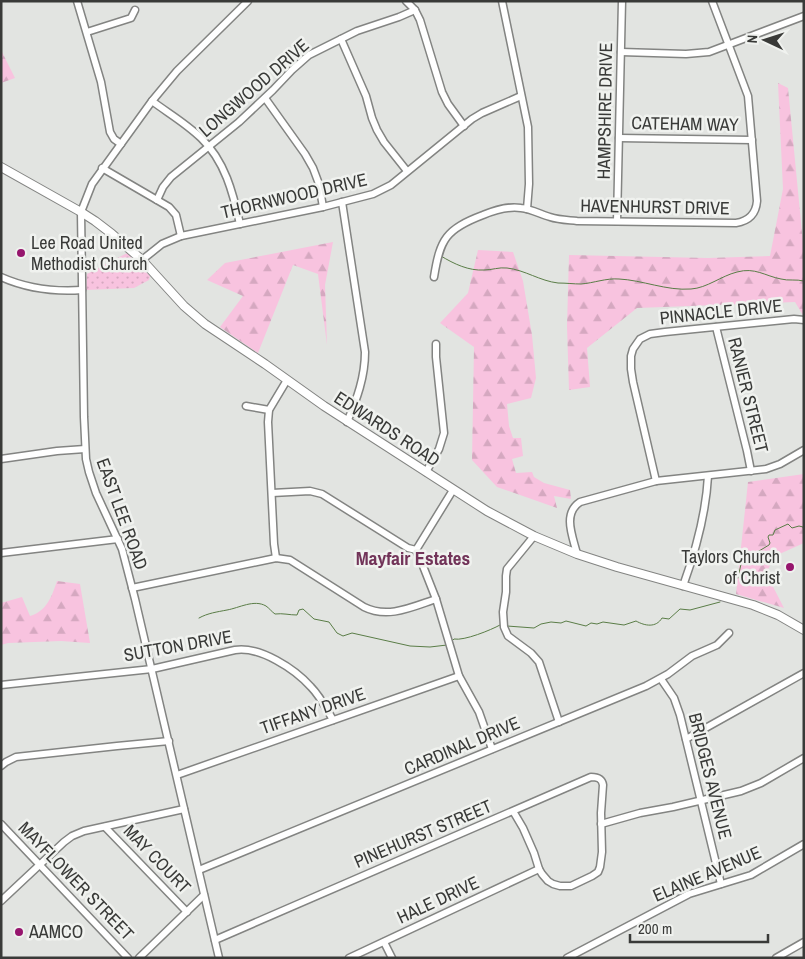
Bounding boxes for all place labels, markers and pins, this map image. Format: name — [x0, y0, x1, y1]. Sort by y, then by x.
place label: Lee Road United Methodist Church — [31, 230, 148, 276]
marker: Lee Road United Methodist Church — [15, 247, 27, 259]
place label: Taylors Church of Christ — [681, 544, 780, 590]
marker: Taylors Church of Christ — [784, 561, 796, 573]
place label: AAMCO — [28, 919, 83, 944]
marker: AAMCO — [13, 926, 25, 938]

